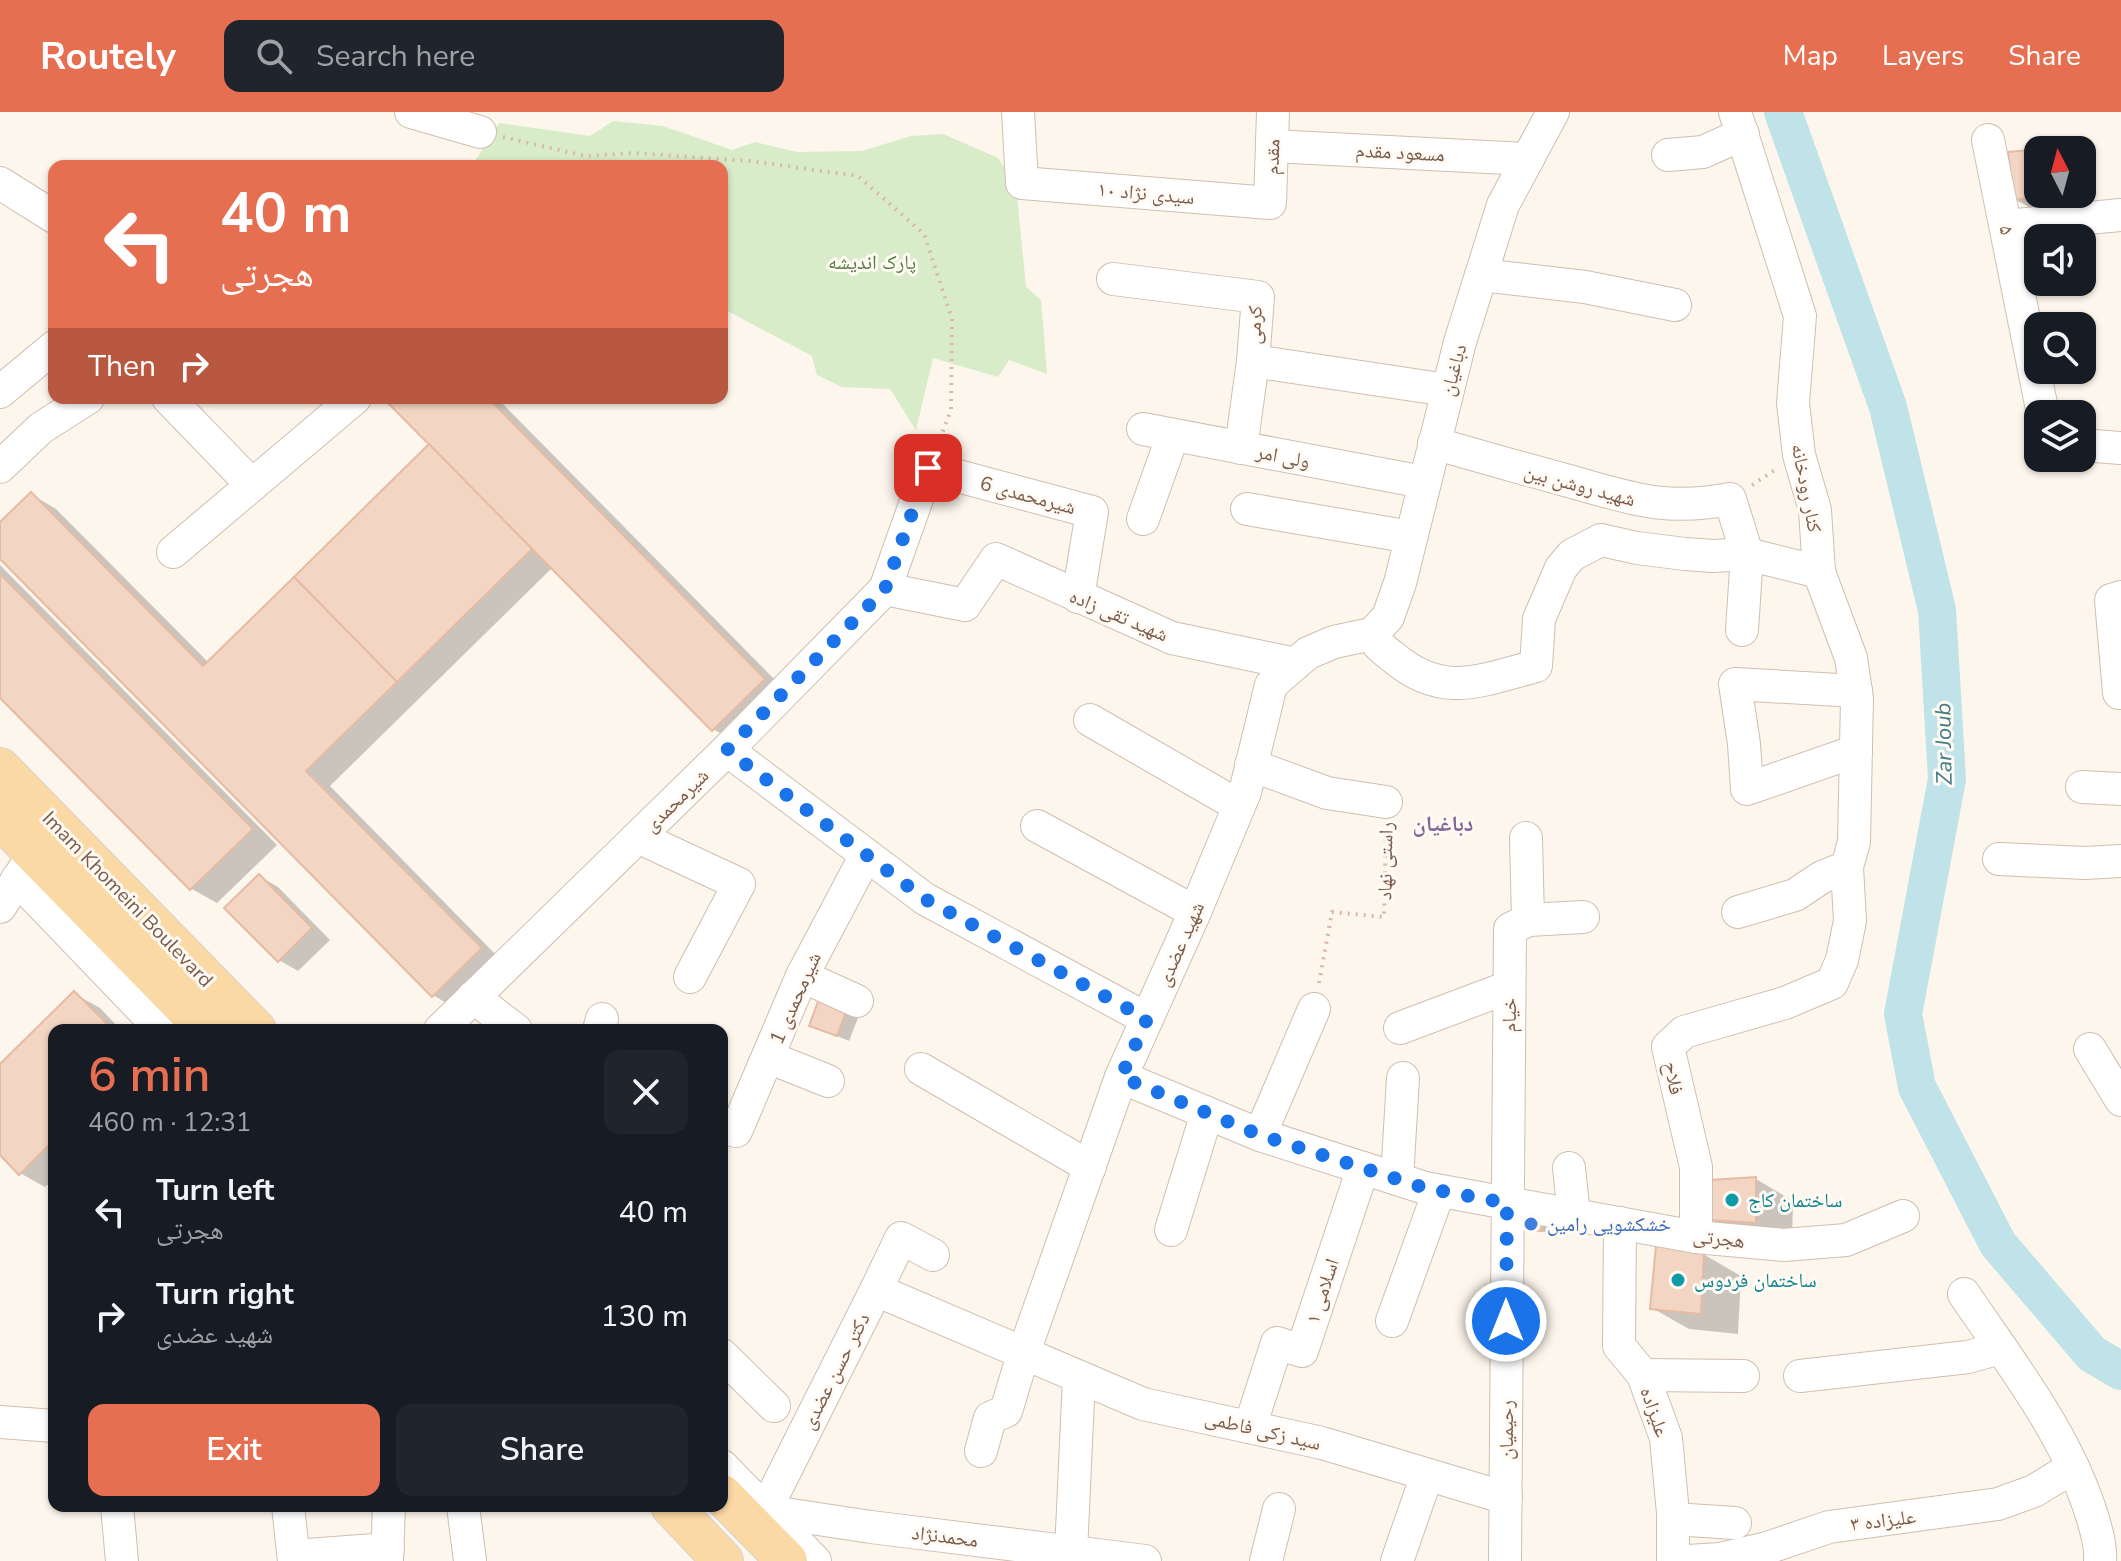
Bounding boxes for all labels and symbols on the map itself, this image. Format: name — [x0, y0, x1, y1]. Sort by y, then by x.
north arrow — [2024, 136, 2096, 208]
street label: مسعود مقدم — [1355, 137, 1445, 168]
street label: مقدم — [1258, 138, 1287, 176]
street label: سیدی نژاد ۱۰ — [1096, 176, 1195, 211]
street label: ۵ — [1992, 223, 2021, 237]
park label: پارک اندیشه — [828, 249, 916, 276]
street label: کرمی — [1240, 305, 1269, 345]
street label: دباغیان — [1434, 341, 1473, 399]
pin — [894, 434, 962, 502]
street label: ولی امر — [1253, 438, 1312, 475]
street label: کنار رودخانه — [1785, 441, 1828, 535]
street label: شهید روشن بین — [1521, 458, 1638, 513]
street label: شیرمحمدی 6 — [977, 470, 1079, 521]
street label: شهید تقی زاده — [1065, 583, 1172, 648]
water label: Zar Joub — [1928, 702, 1960, 785]
street label: شیرمحمدی — [638, 763, 715, 838]
street label: Imam Khomeini Boulevard — [36, 805, 219, 993]
district label: دباغیان — [1413, 809, 1473, 839]
street label: راستی نهاد — [1371, 822, 1400, 900]
street label: شهید عضدی — [1150, 898, 1211, 991]
street label: شیرمحمدی 1 — [763, 948, 828, 1049]
street label: خیام — [1496, 997, 1523, 1033]
street label: فلاح — [1657, 1059, 1690, 1097]
place label: ساختمان کاج — [1748, 1187, 1842, 1214]
marker: ساختمان کاج — [1723, 1191, 1741, 1209]
place label: خشکشویی رامین — [1547, 1211, 1671, 1238]
marker: خشکشویی رامین — [1522, 1215, 1540, 1233]
street label: هجرتی — [1692, 1222, 1746, 1255]
street label: اسلامی ۱ — [1299, 1255, 1346, 1327]
place label: ساختمان فردوس — [1694, 1267, 1817, 1294]
marker: ساختمان فردوس — [1669, 1271, 1687, 1289]
position arrow — [1464, 1279, 1548, 1363]
street label: دکتر حسن عضدی — [795, 1308, 876, 1434]
street label: علیزاده — [1633, 1383, 1676, 1441]
street label: رحیمیان — [1493, 1400, 1520, 1460]
street label: سید زکی فاطمی — [1202, 1404, 1324, 1457]
street label: علیزاده ۳ — [1849, 1503, 1917, 1538]
street label: محمدنژاد — [910, 1519, 980, 1554]

